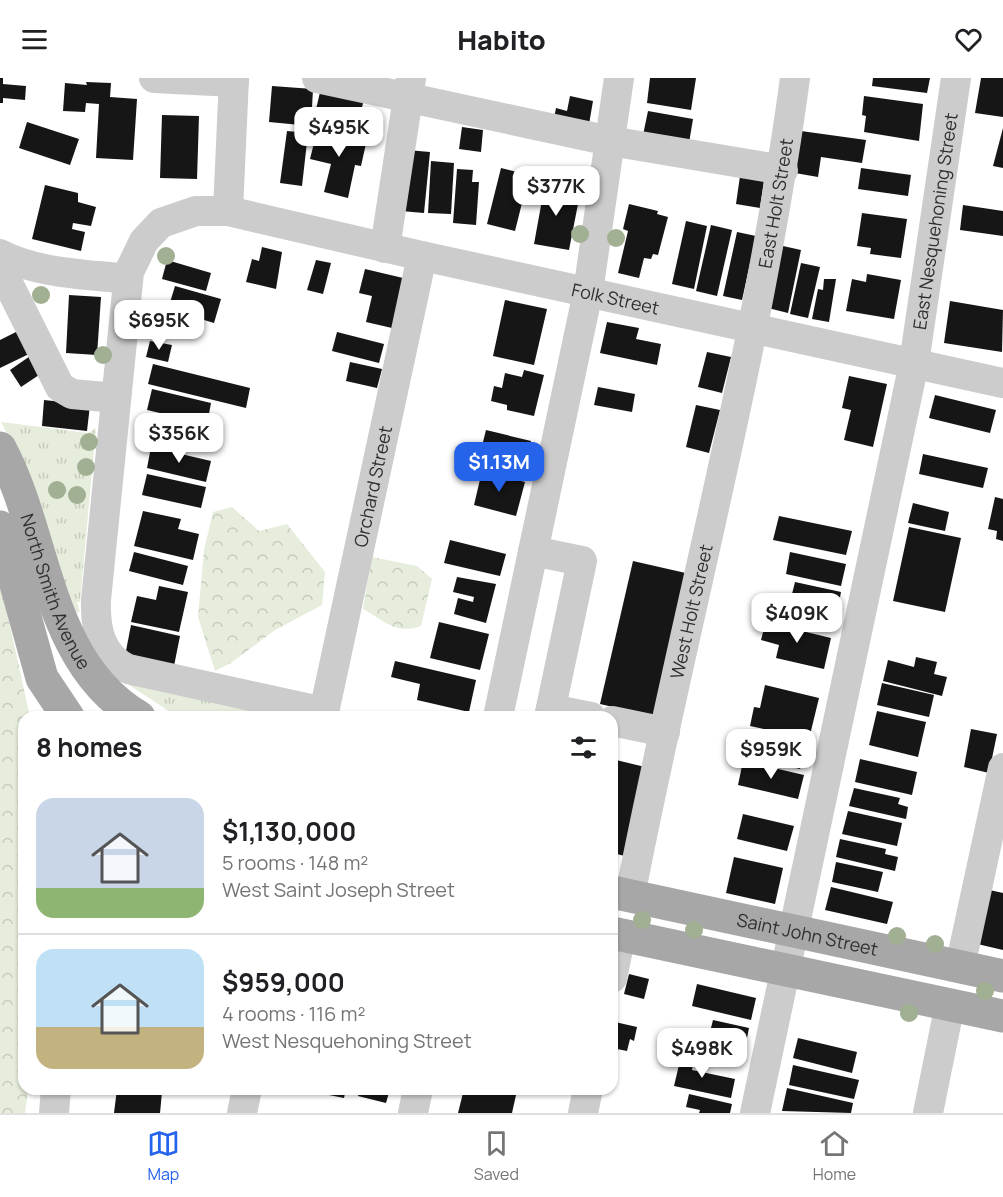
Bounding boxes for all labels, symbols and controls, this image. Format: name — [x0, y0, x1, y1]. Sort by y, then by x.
text: Habito — [457, 21, 546, 58]
icon: menu — [18, 23, 51, 56]
icon: heart — [952, 23, 985, 56]
pin: $495K — [297, 107, 381, 158]
street label: East Nesquehoning Street — [907, 111, 963, 331]
text: $495K — [308, 113, 370, 140]
street label: East Holt Street — [752, 137, 798, 270]
pin: $377K — [514, 166, 598, 217]
text: $377K — [527, 172, 585, 199]
street label: Folk Street — [570, 277, 662, 320]
pin: $695K — [117, 300, 201, 351]
text: $695K — [128, 306, 190, 333]
pin: $356K — [137, 413, 221, 464]
text: $356K — [148, 419, 210, 446]
street label: Orchard Street — [348, 423, 397, 549]
pin: $1.13M — [450, 442, 548, 493]
text: $1.13M — [468, 448, 530, 475]
street label: North Smith Avenue — [15, 511, 96, 674]
street label: West Holt Street — [664, 542, 718, 681]
pin: $409K — [755, 593, 839, 644]
text: $409K — [765, 599, 829, 626]
text: 8 homes — [36, 729, 142, 765]
pin: $959K — [729, 729, 813, 780]
icon: filters — [567, 731, 600, 764]
text: $959K — [740, 735, 802, 762]
text: $1,130,000 — [222, 813, 356, 849]
icon: home — [84, 822, 156, 894]
text: 5 rooms · 148 m² — [222, 849, 368, 876]
text: West Saint Joseph Street — [222, 876, 455, 903]
street label: Saint John Street — [735, 907, 880, 961]
text: $959,000 — [222, 964, 345, 1000]
icon: home — [84, 973, 156, 1045]
text: 4 rooms · 116 m² — [222, 1000, 365, 1027]
text: West Nesquehoning Street — [222, 1027, 472, 1054]
pin: $498K — [660, 1028, 744, 1079]
text: $498K — [671, 1034, 733, 1061]
tab: Map — [147, 1127, 180, 1185]
tab: Saved — [474, 1127, 519, 1185]
tab: Home — [813, 1127, 856, 1185]

